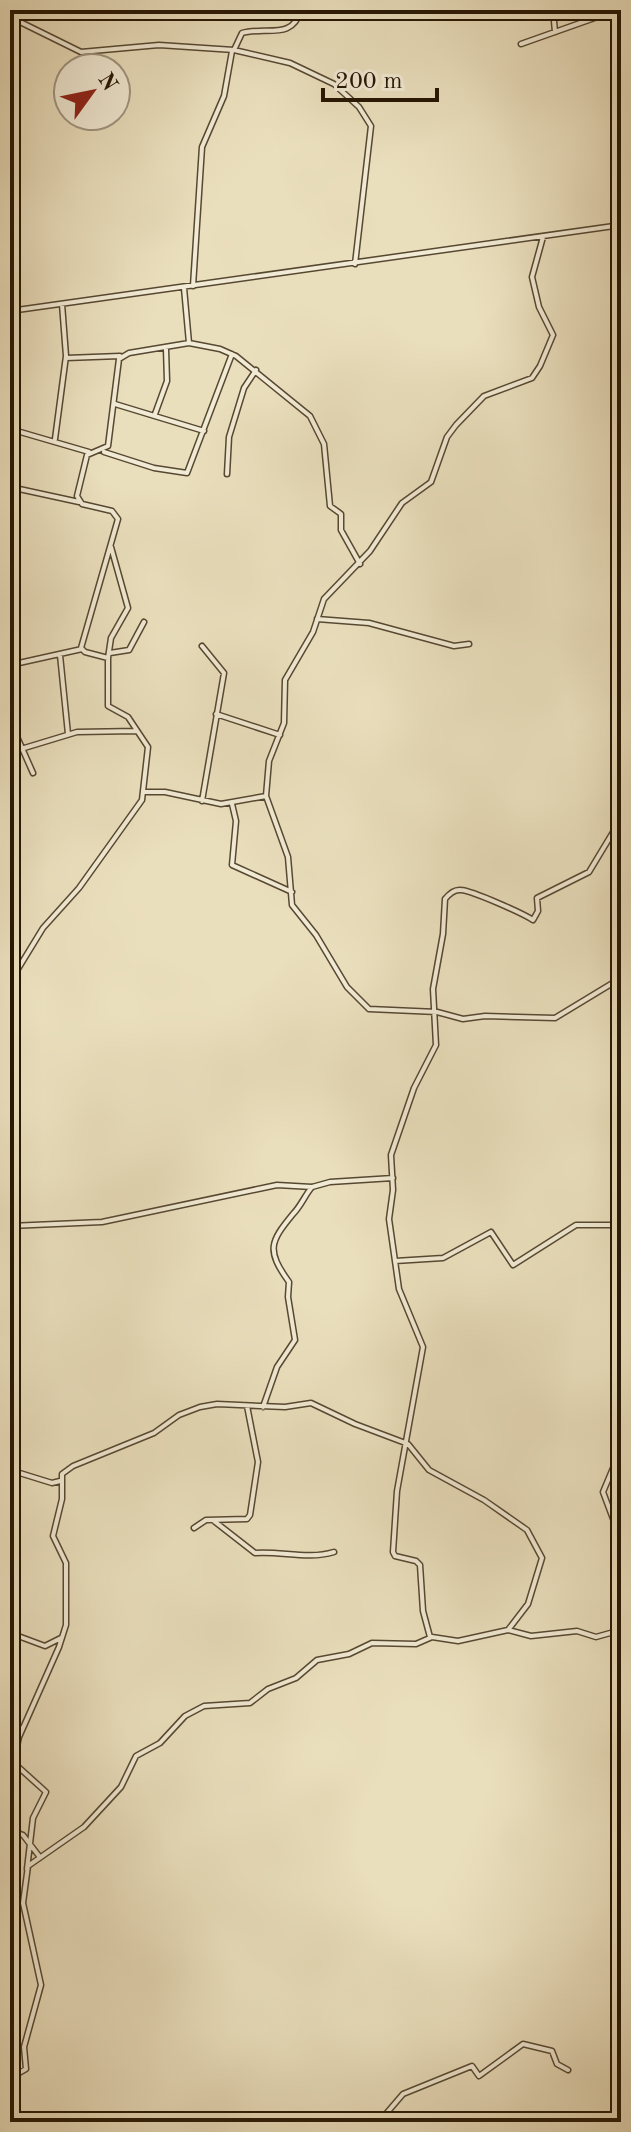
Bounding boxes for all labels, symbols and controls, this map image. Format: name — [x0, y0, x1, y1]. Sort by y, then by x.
north arrow — [52, 52, 132, 132]
scale bar — [323, 52, 437, 102]
text: N — [93, 69, 121, 95]
text: 200 m — [335, 70, 403, 94]

